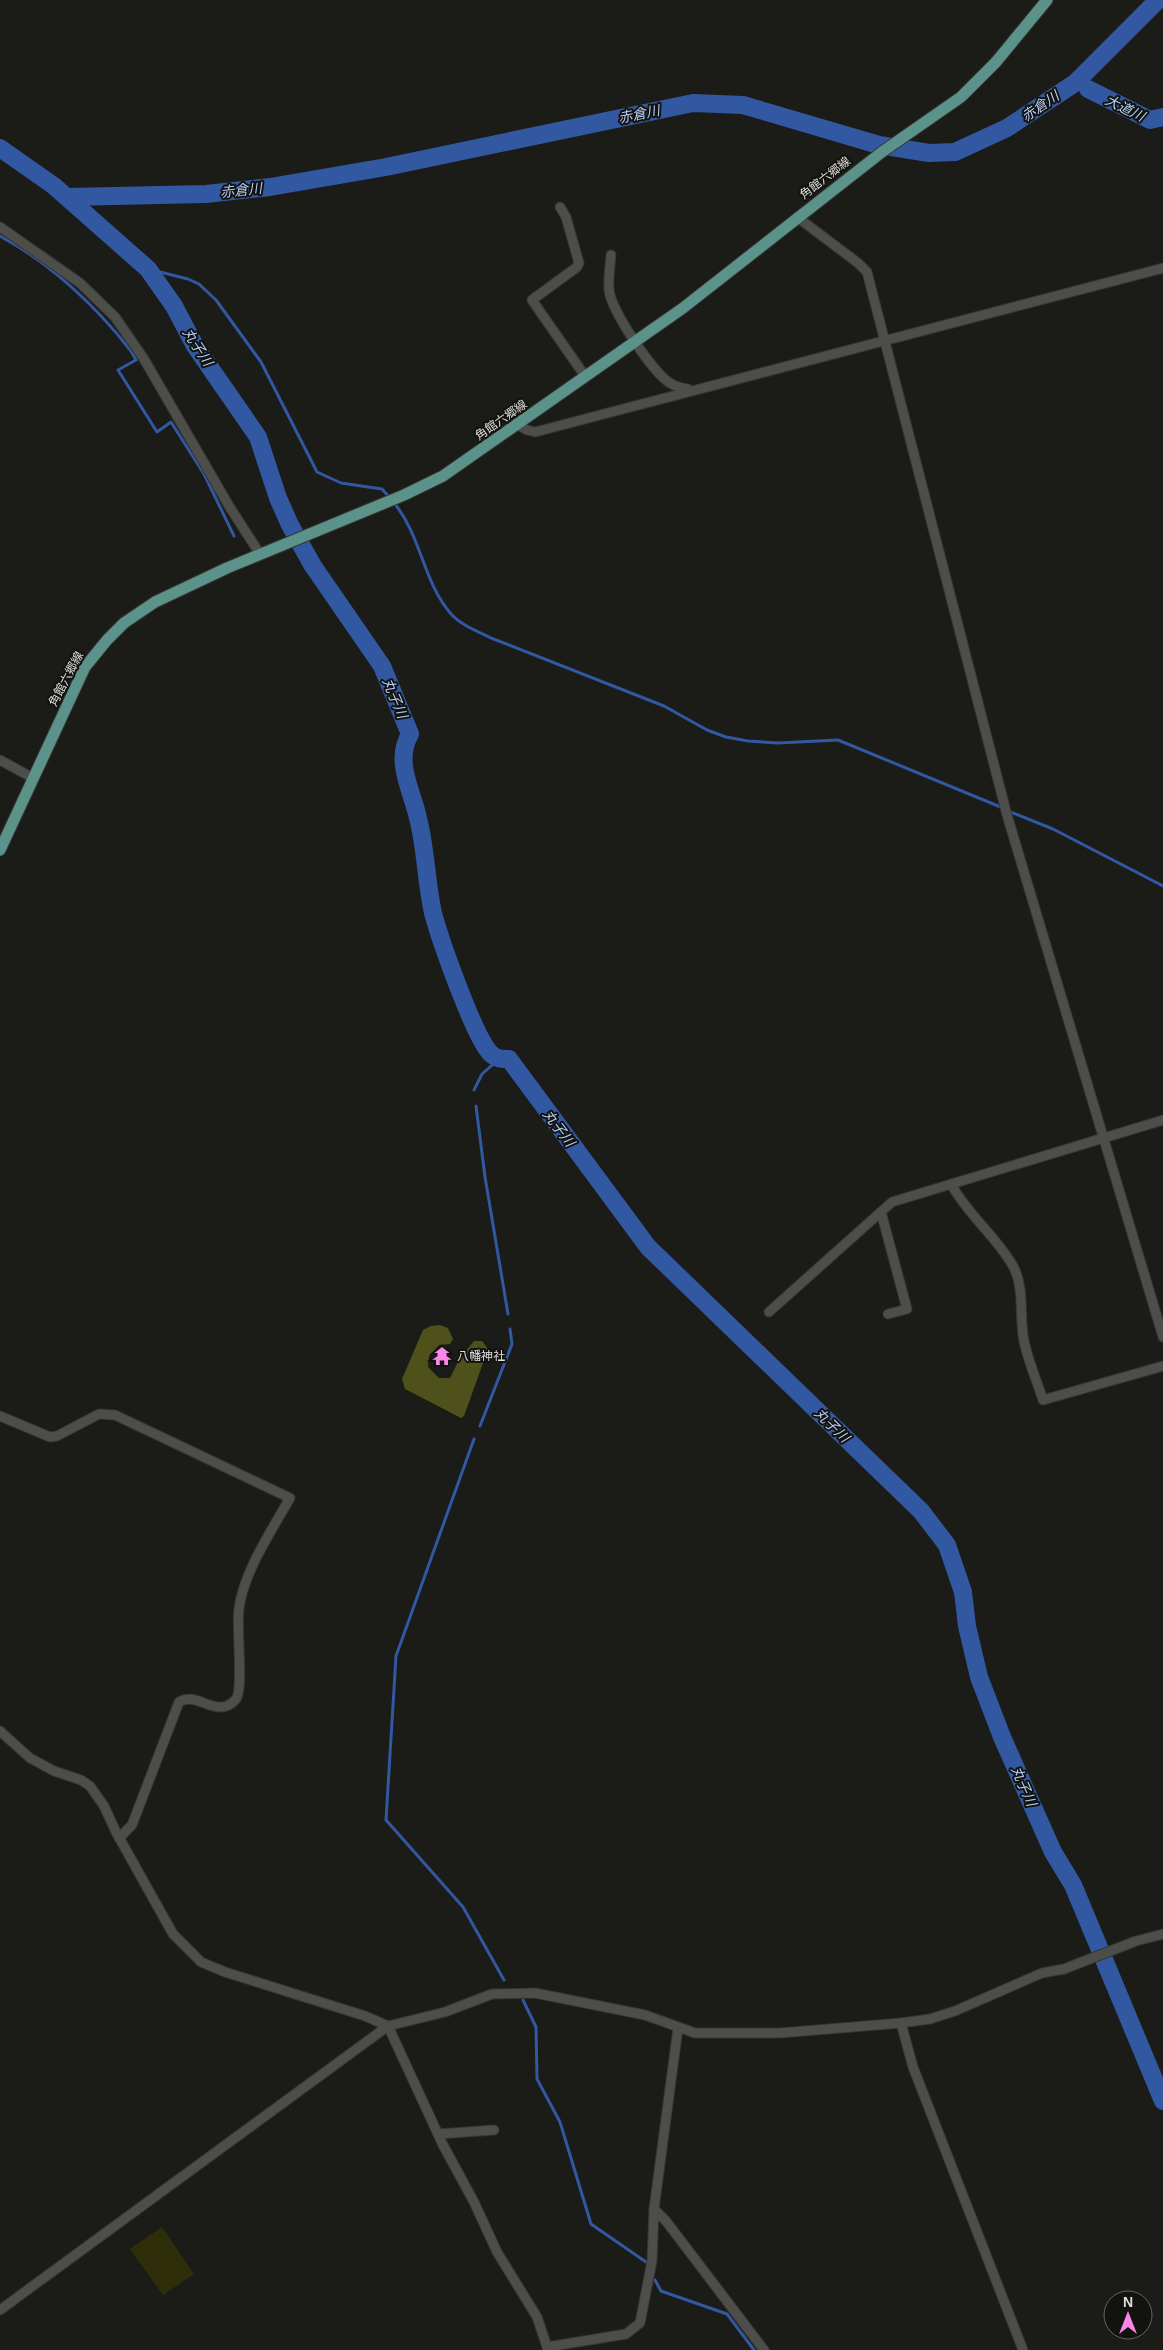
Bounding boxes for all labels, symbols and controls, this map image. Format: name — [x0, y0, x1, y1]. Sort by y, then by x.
water label: 赤倉川 — [1018, 87, 1064, 124]
water label: 大道川 — [1103, 92, 1149, 125]
water label: 赤倉川 — [617, 102, 663, 126]
street label: 角館六郷線 — [797, 154, 853, 202]
water label: 赤倉川 — [219, 180, 265, 200]
water label: 丸子川 — [180, 325, 217, 371]
street label: 角館六郷線 — [472, 397, 530, 443]
street label: 角館六郷線 — [46, 649, 86, 709]
water label: 丸子川 — [379, 676, 411, 722]
water label: 丸子川 — [540, 1106, 579, 1151]
temple icon: 八幡神社 — [431, 1345, 453, 1367]
place label: 八幡神社 — [457, 1349, 505, 1363]
water label: 丸子川 — [811, 1405, 854, 1447]
water label: 丸子川 — [1008, 1764, 1041, 1810]
north arrow — [1103, 2290, 1153, 2340]
text: N — [1123, 2294, 1133, 2310]

